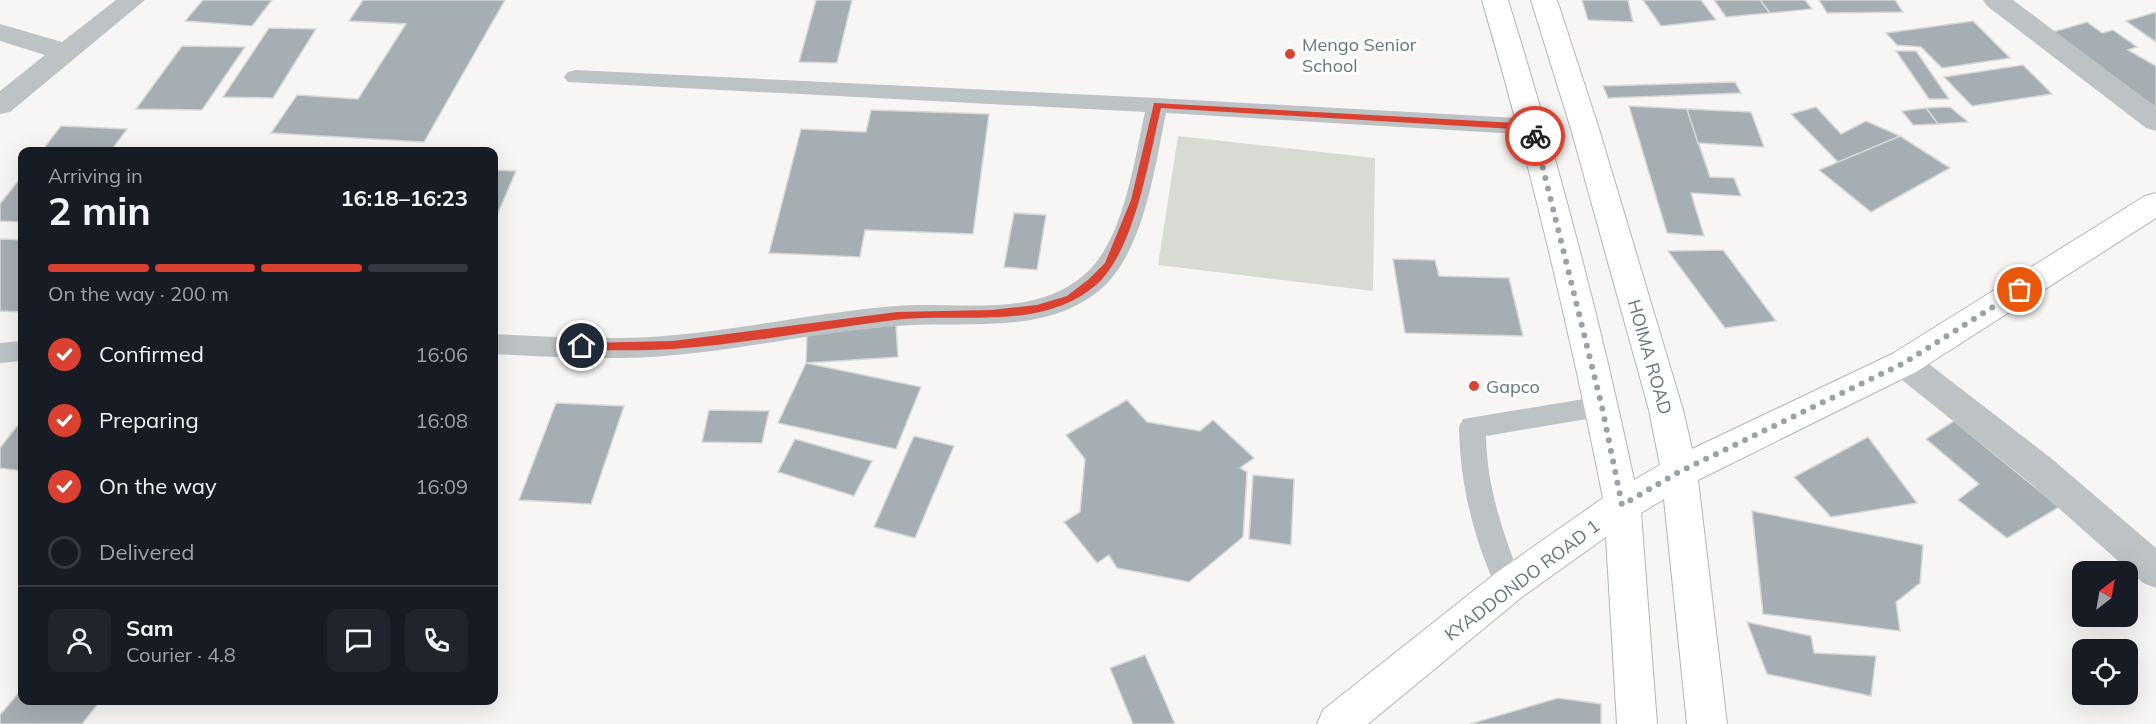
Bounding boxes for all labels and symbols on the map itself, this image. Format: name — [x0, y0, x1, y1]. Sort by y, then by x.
place label: Mengo Senior School — [1302, 33, 1417, 77]
marker: Mengo Senior School — [1283, 47, 1297, 61]
courier — [1505, 106, 1565, 166]
pin — [1994, 264, 2045, 315]
street label: HOIMA ROAD — [1623, 297, 1677, 417]
pin — [556, 320, 607, 371]
place label: Gapco — [1486, 375, 1540, 398]
marker: Gapco — [1467, 379, 1481, 393]
street label: KYADDONDO ROAD 1 — [1440, 514, 1604, 646]
north arrow — [2072, 561, 2138, 627]

